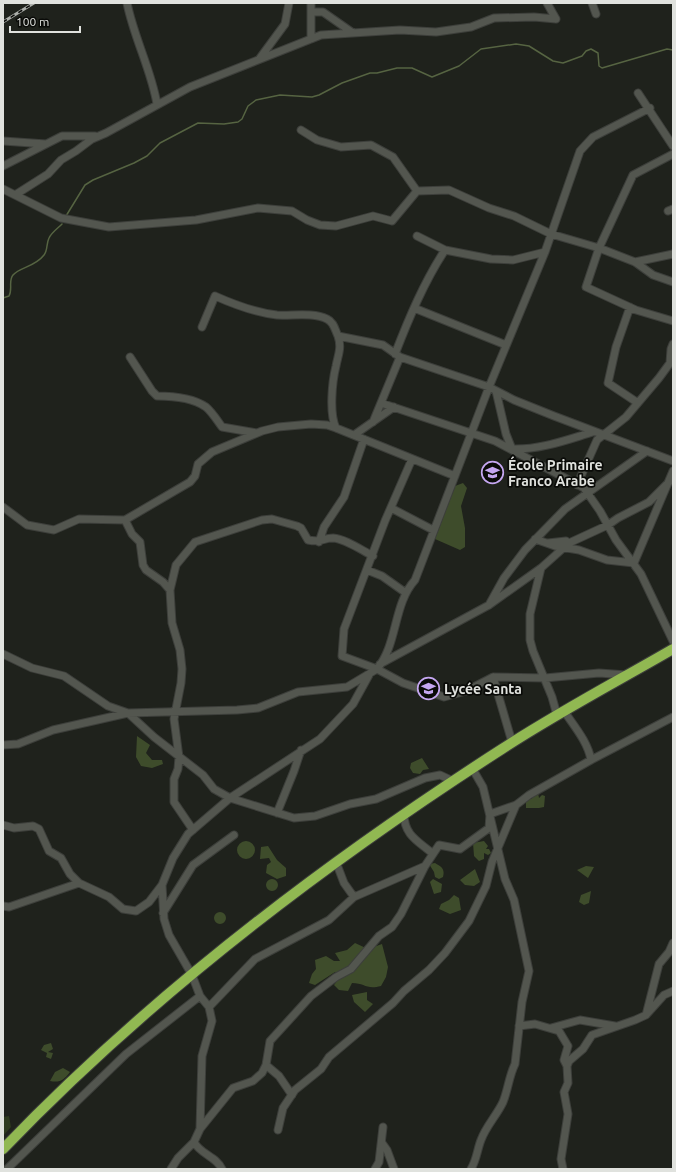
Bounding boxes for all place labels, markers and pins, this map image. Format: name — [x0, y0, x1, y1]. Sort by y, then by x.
place label: École Primaire Franco Arabe — [508, 456, 603, 489]
school or university icon: École Primaire Franco Arabe — [480, 460, 506, 486]
school or university icon: Lycée Santa — [416, 676, 442, 702]
place label: Lycée Santa — [444, 681, 522, 697]

